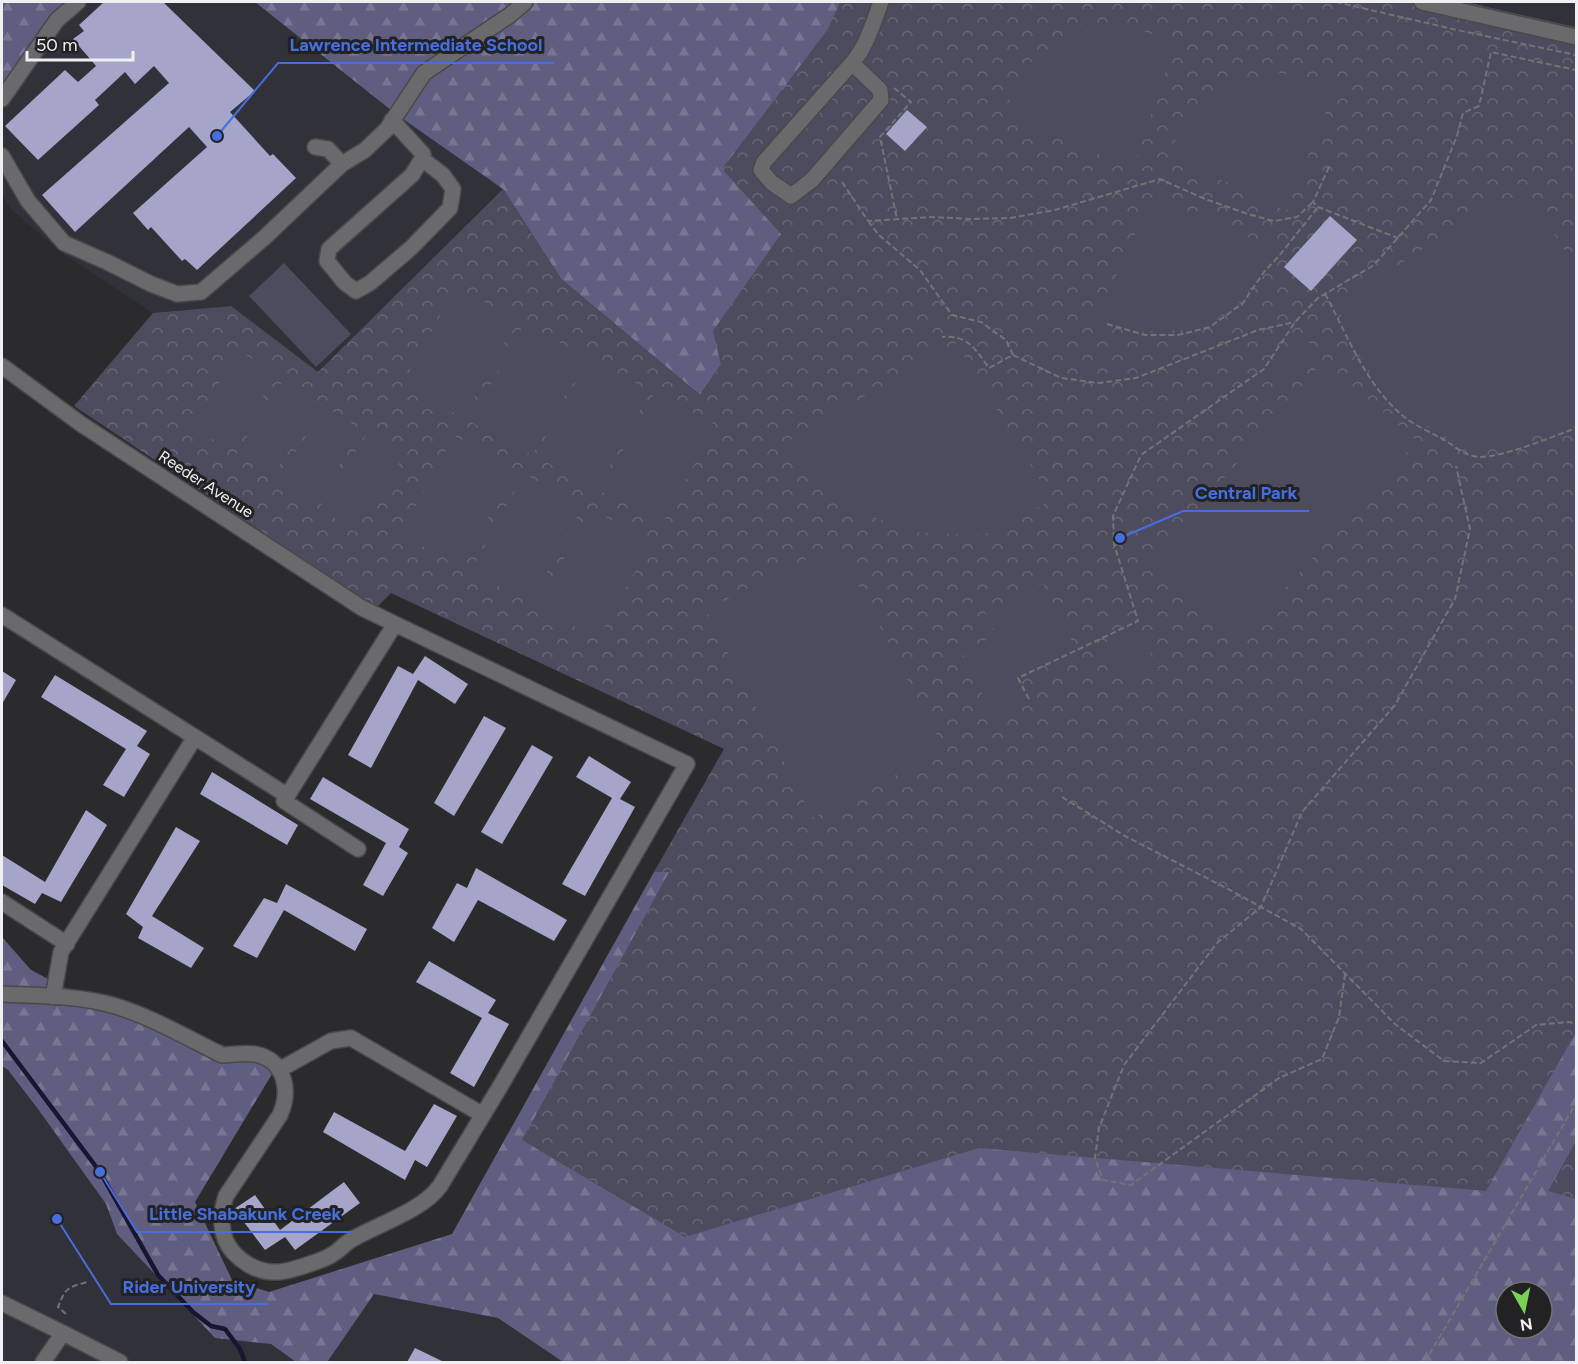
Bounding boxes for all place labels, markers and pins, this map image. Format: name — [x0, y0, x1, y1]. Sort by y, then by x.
callout: Lawrence Intermediate School — [278, 27, 554, 63]
callout: Central Park — [1183, 475, 1309, 511]
callout: Little Shabakunk Creek — [137, 1196, 353, 1232]
callout: Rider University — [111, 1268, 268, 1304]

